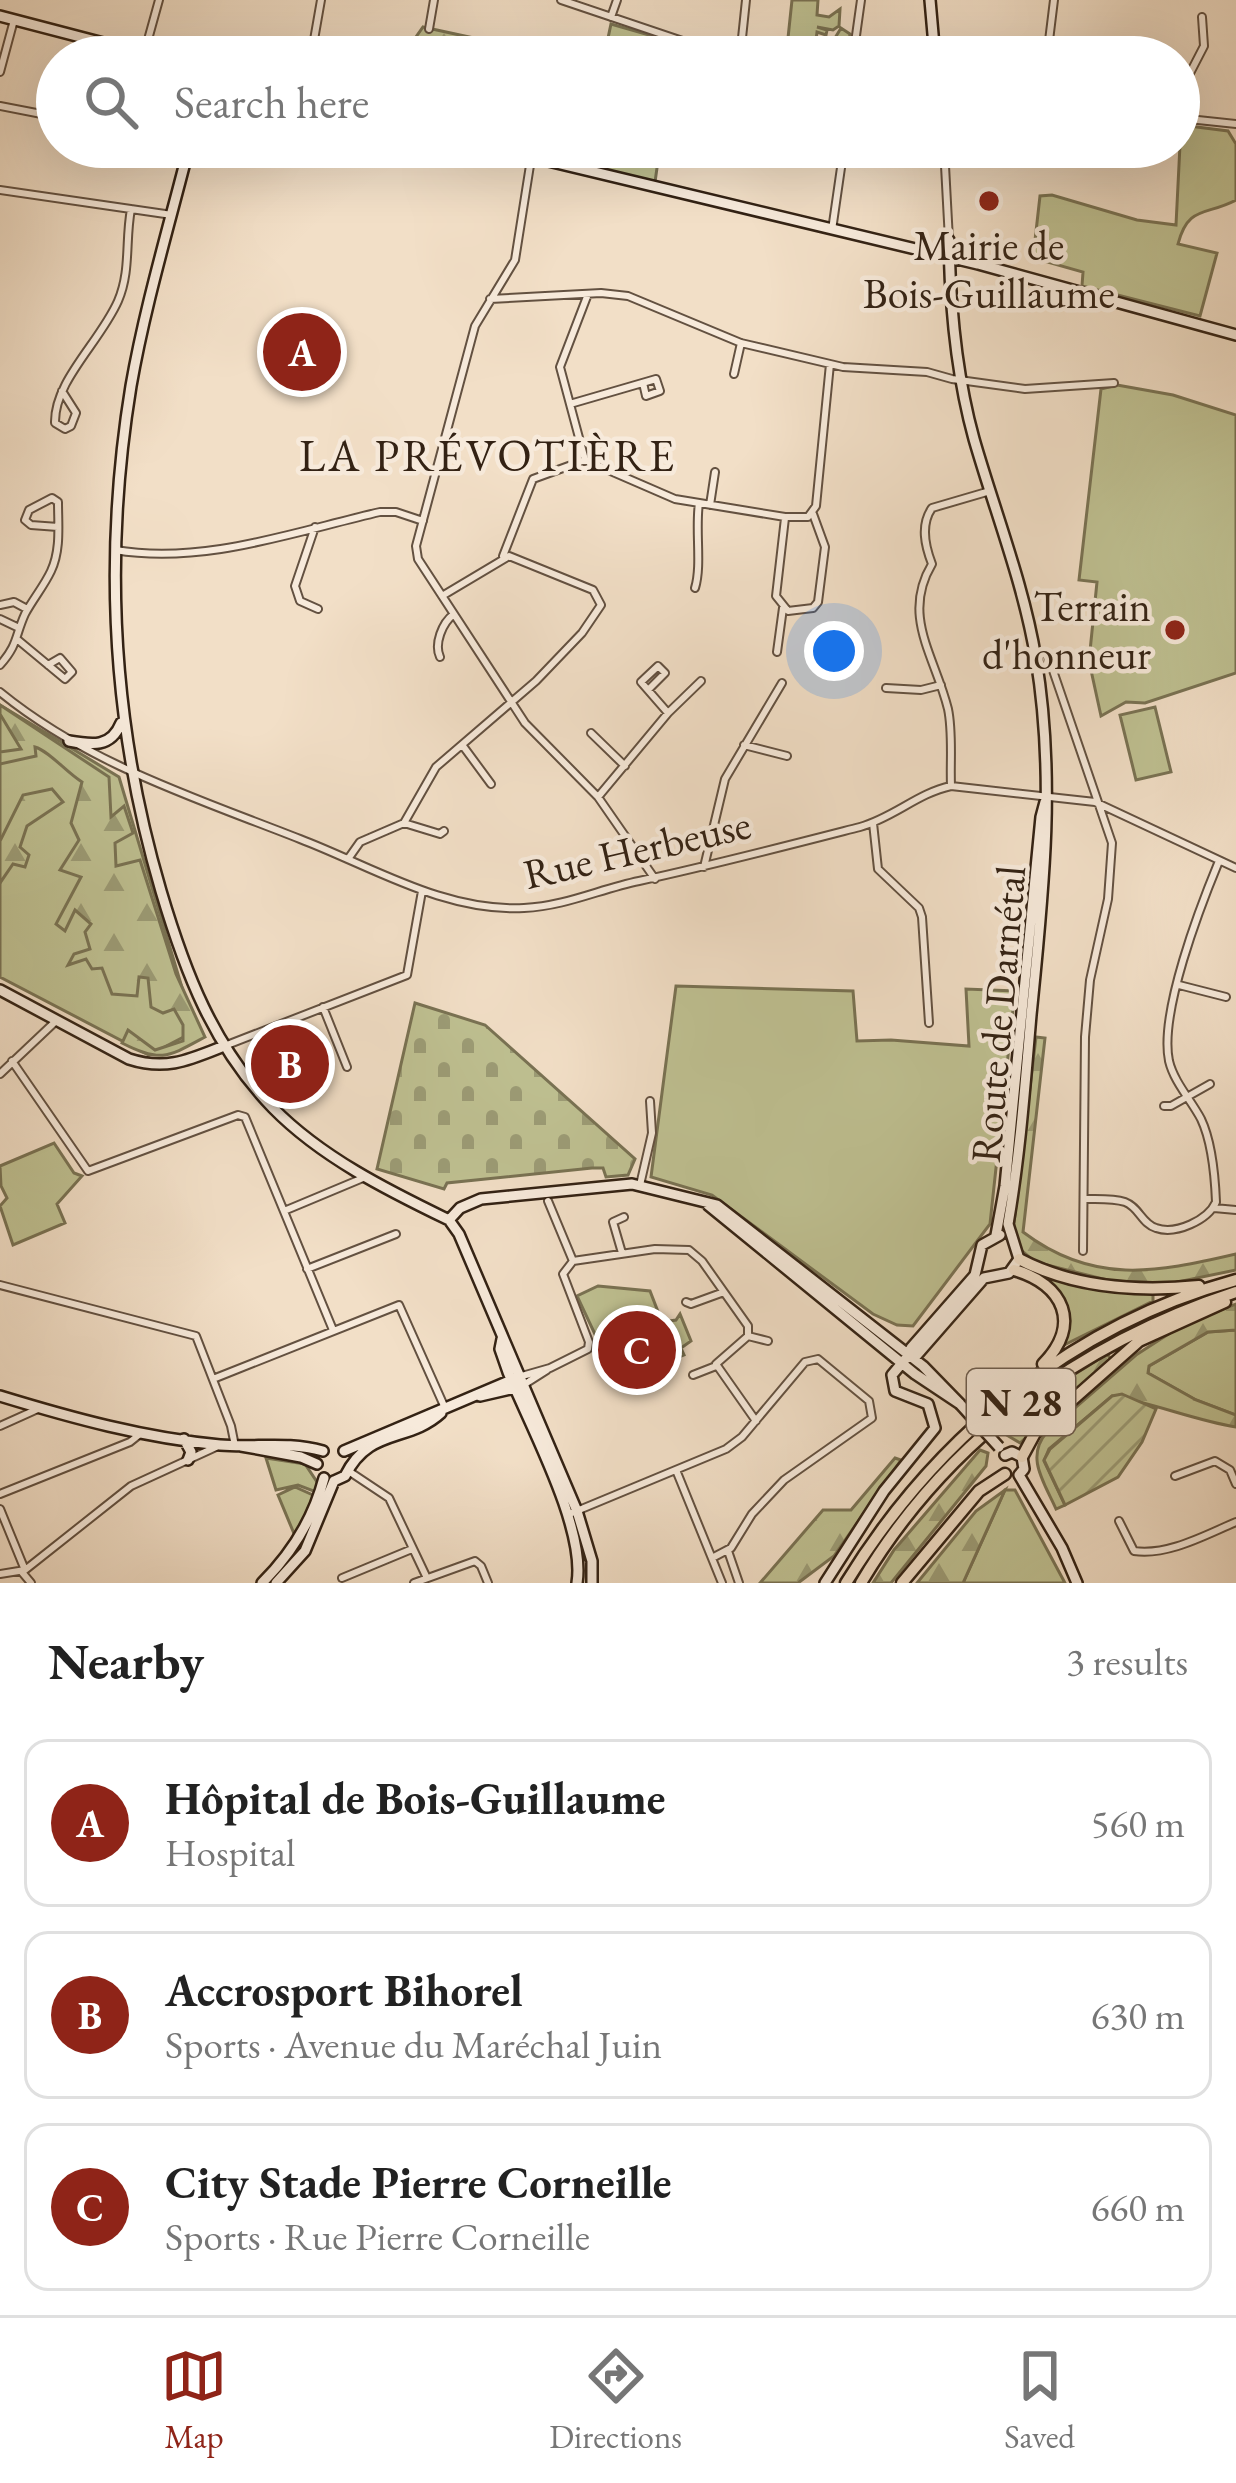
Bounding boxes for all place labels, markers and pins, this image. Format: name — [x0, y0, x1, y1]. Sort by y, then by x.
marker: Mairie de Bois-Guillaume — [976, 188, 1002, 214]
place label: Mairie de Bois-Guillaume — [863, 218, 1115, 321]
pin: A — [263, 307, 341, 397]
place label: Terrain d'honneur — [982, 579, 1151, 682]
marker: Terrain d'honneur — [1162, 617, 1188, 643]
pin: B — [251, 1019, 329, 1109]
pin: C — [598, 1305, 676, 1395]

